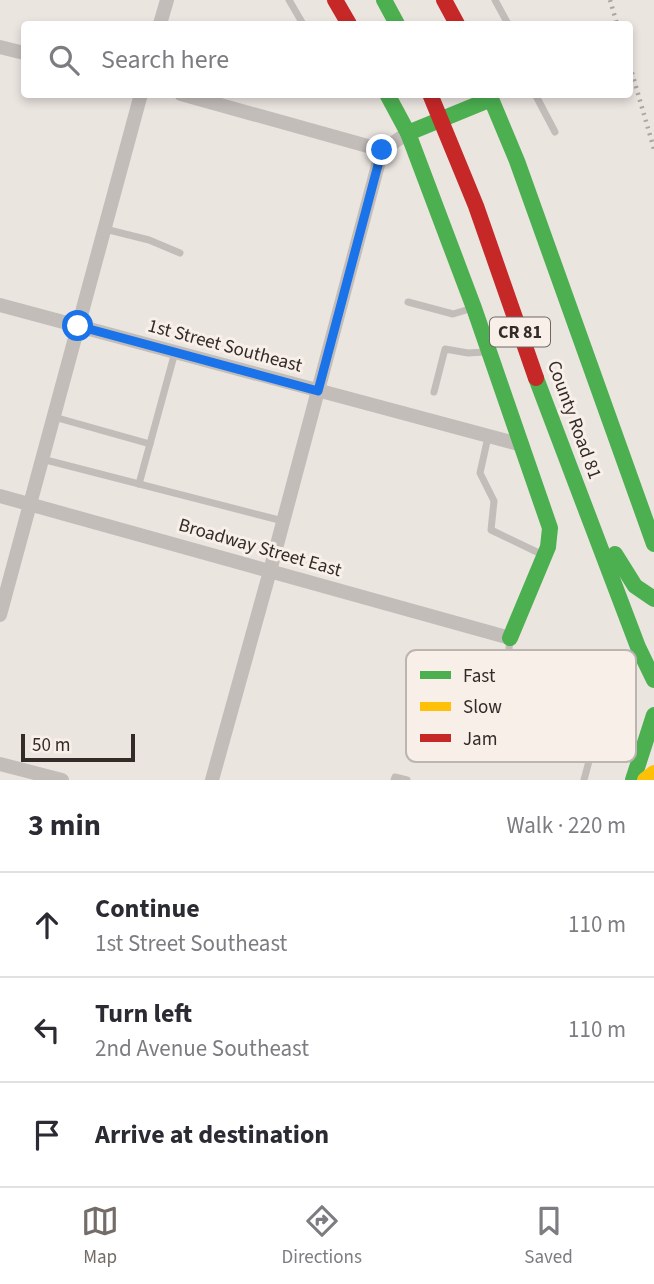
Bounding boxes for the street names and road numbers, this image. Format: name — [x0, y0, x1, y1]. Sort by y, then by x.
street label: 1st Street Southeast — [145, 312, 306, 380]
road number: CR 81 — [490, 318, 550, 346]
street label: County Road 81 — [540, 357, 608, 483]
street label: Broadway Street East — [175, 512, 345, 584]

